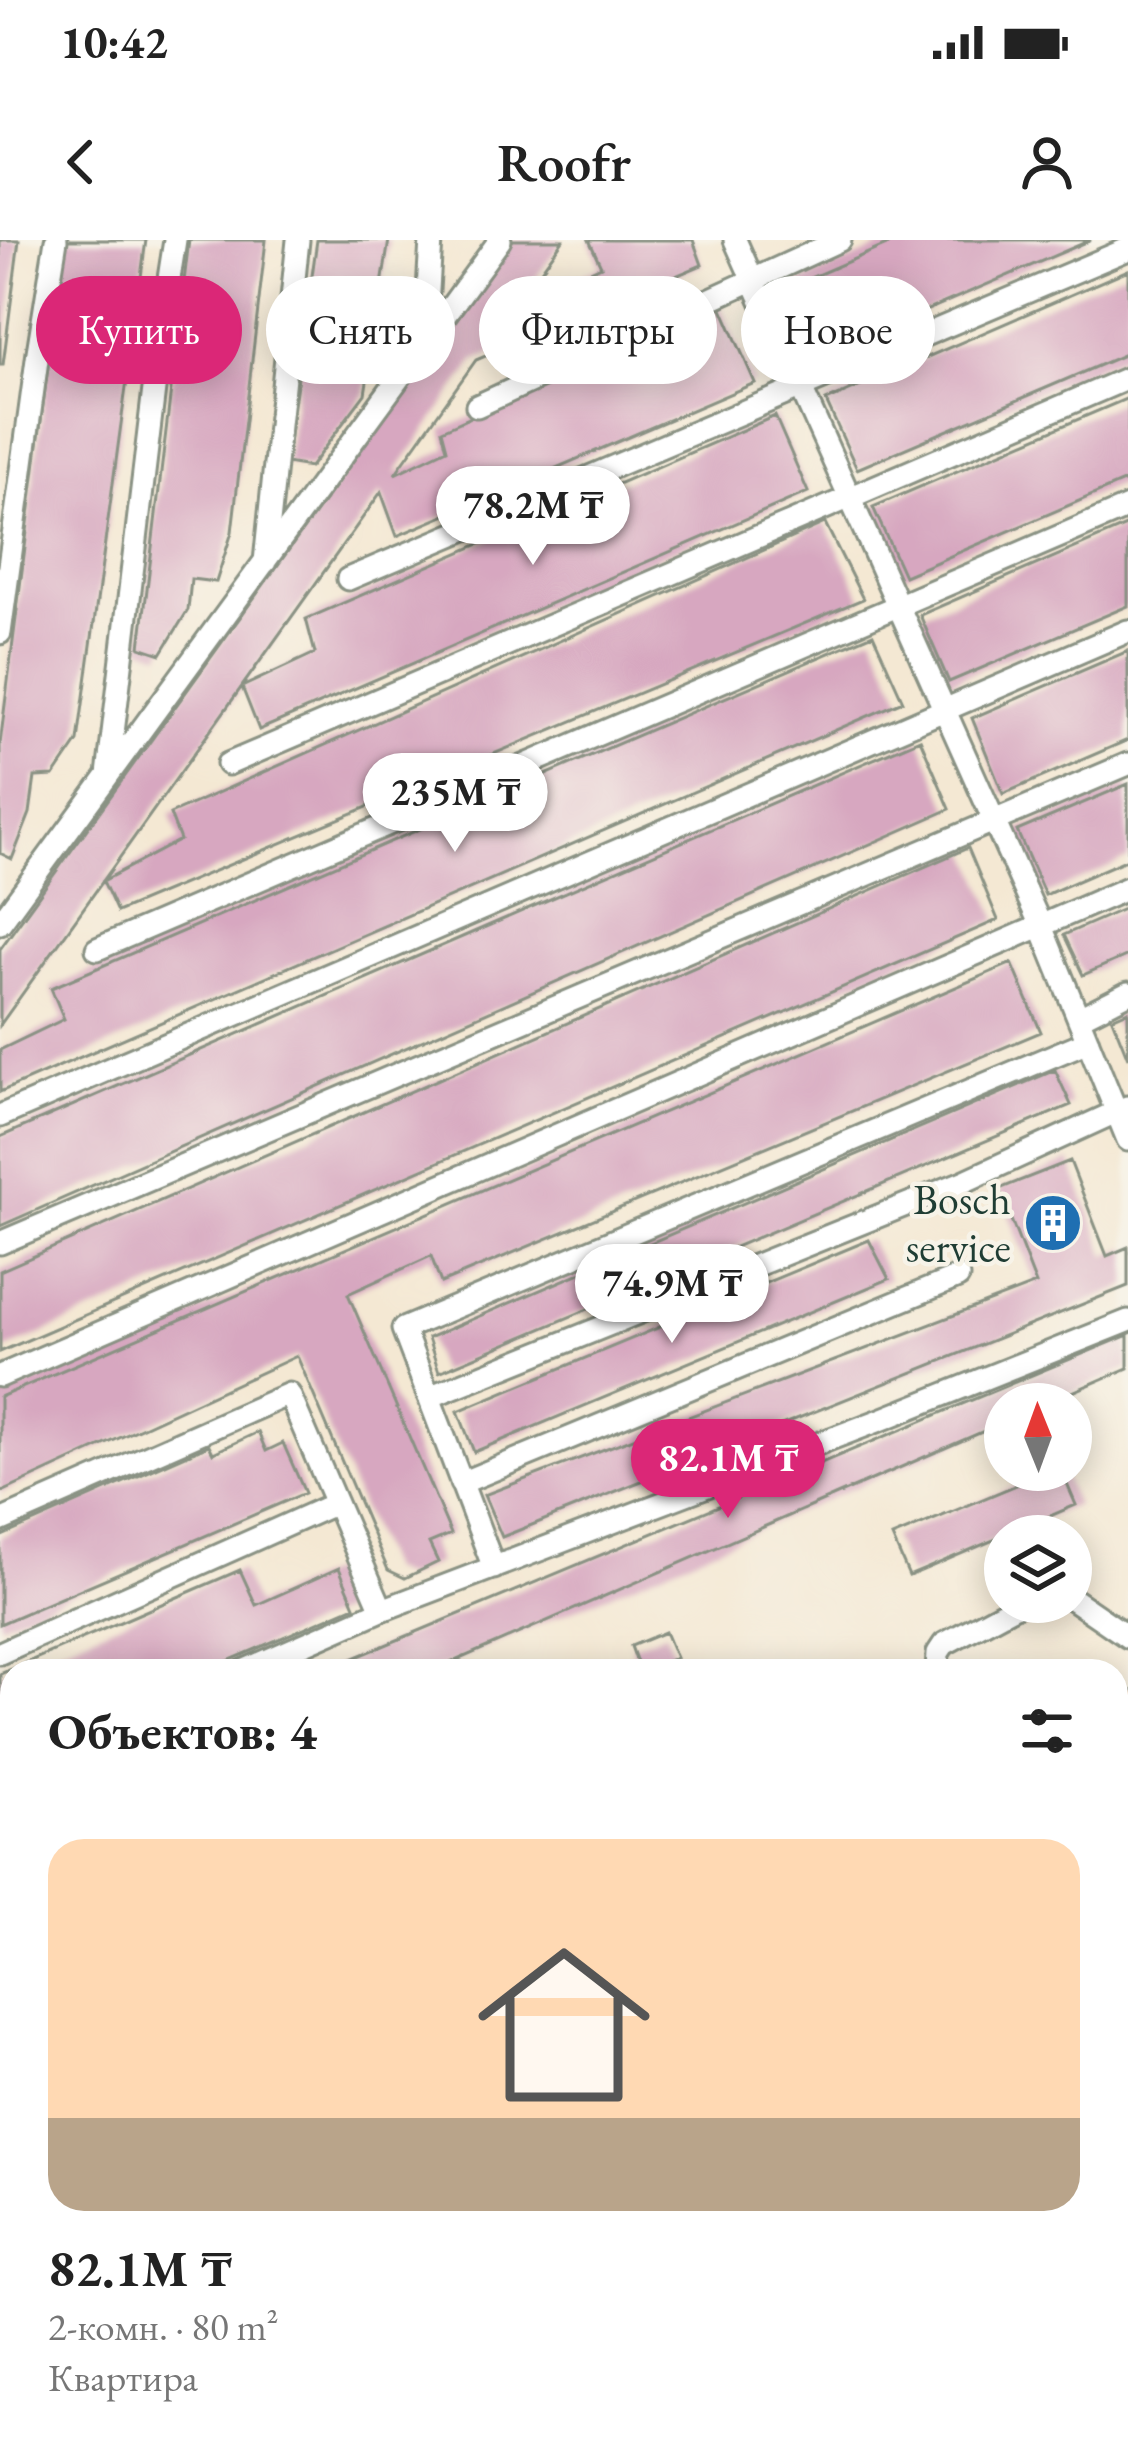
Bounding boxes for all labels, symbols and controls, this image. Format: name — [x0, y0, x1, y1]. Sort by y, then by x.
text: 10:42 — [60, 13, 168, 71]
text: Roofr — [497, 127, 631, 197]
icon: back — [48, 129, 114, 195]
icon: person — [1014, 129, 1080, 195]
chip: Купить — [36, 276, 242, 384]
chip: Снять — [266, 276, 455, 384]
chip: Фильтры — [479, 276, 717, 384]
chip: Новое — [741, 276, 935, 384]
pin: 78.2M ₸ — [422, 466, 644, 568]
text: 78.2M ₸ — [463, 479, 603, 530]
pin: 235M ₸ — [357, 753, 553, 855]
text: 235M ₸ — [390, 766, 520, 817]
place label: Bosch service — [906, 1172, 1011, 1275]
building icon: Bosch service — [1022, 1192, 1084, 1254]
pin: 74.9M ₸ — [561, 1244, 783, 1346]
text: 74.9M ₸ — [602, 1257, 742, 1308]
north arrow — [984, 1383, 1092, 1491]
map controls — [984, 1383, 1092, 1623]
pin: 82.1M ₸ — [617, 1419, 839, 1521]
text: 82.1M ₸ — [658, 1432, 798, 1483]
button: layers — [984, 1515, 1092, 1623]
text: Объектов: 4 — [48, 1698, 317, 1764]
icon: filters — [1014, 1698, 1080, 1764]
icon: home — [456, 1917, 672, 2133]
text: 82.1M ₸ — [48, 2235, 231, 2301]
text: 2-комн. · 80 m² — [48, 2301, 279, 2352]
text: Квартира — [48, 2352, 198, 2403]

